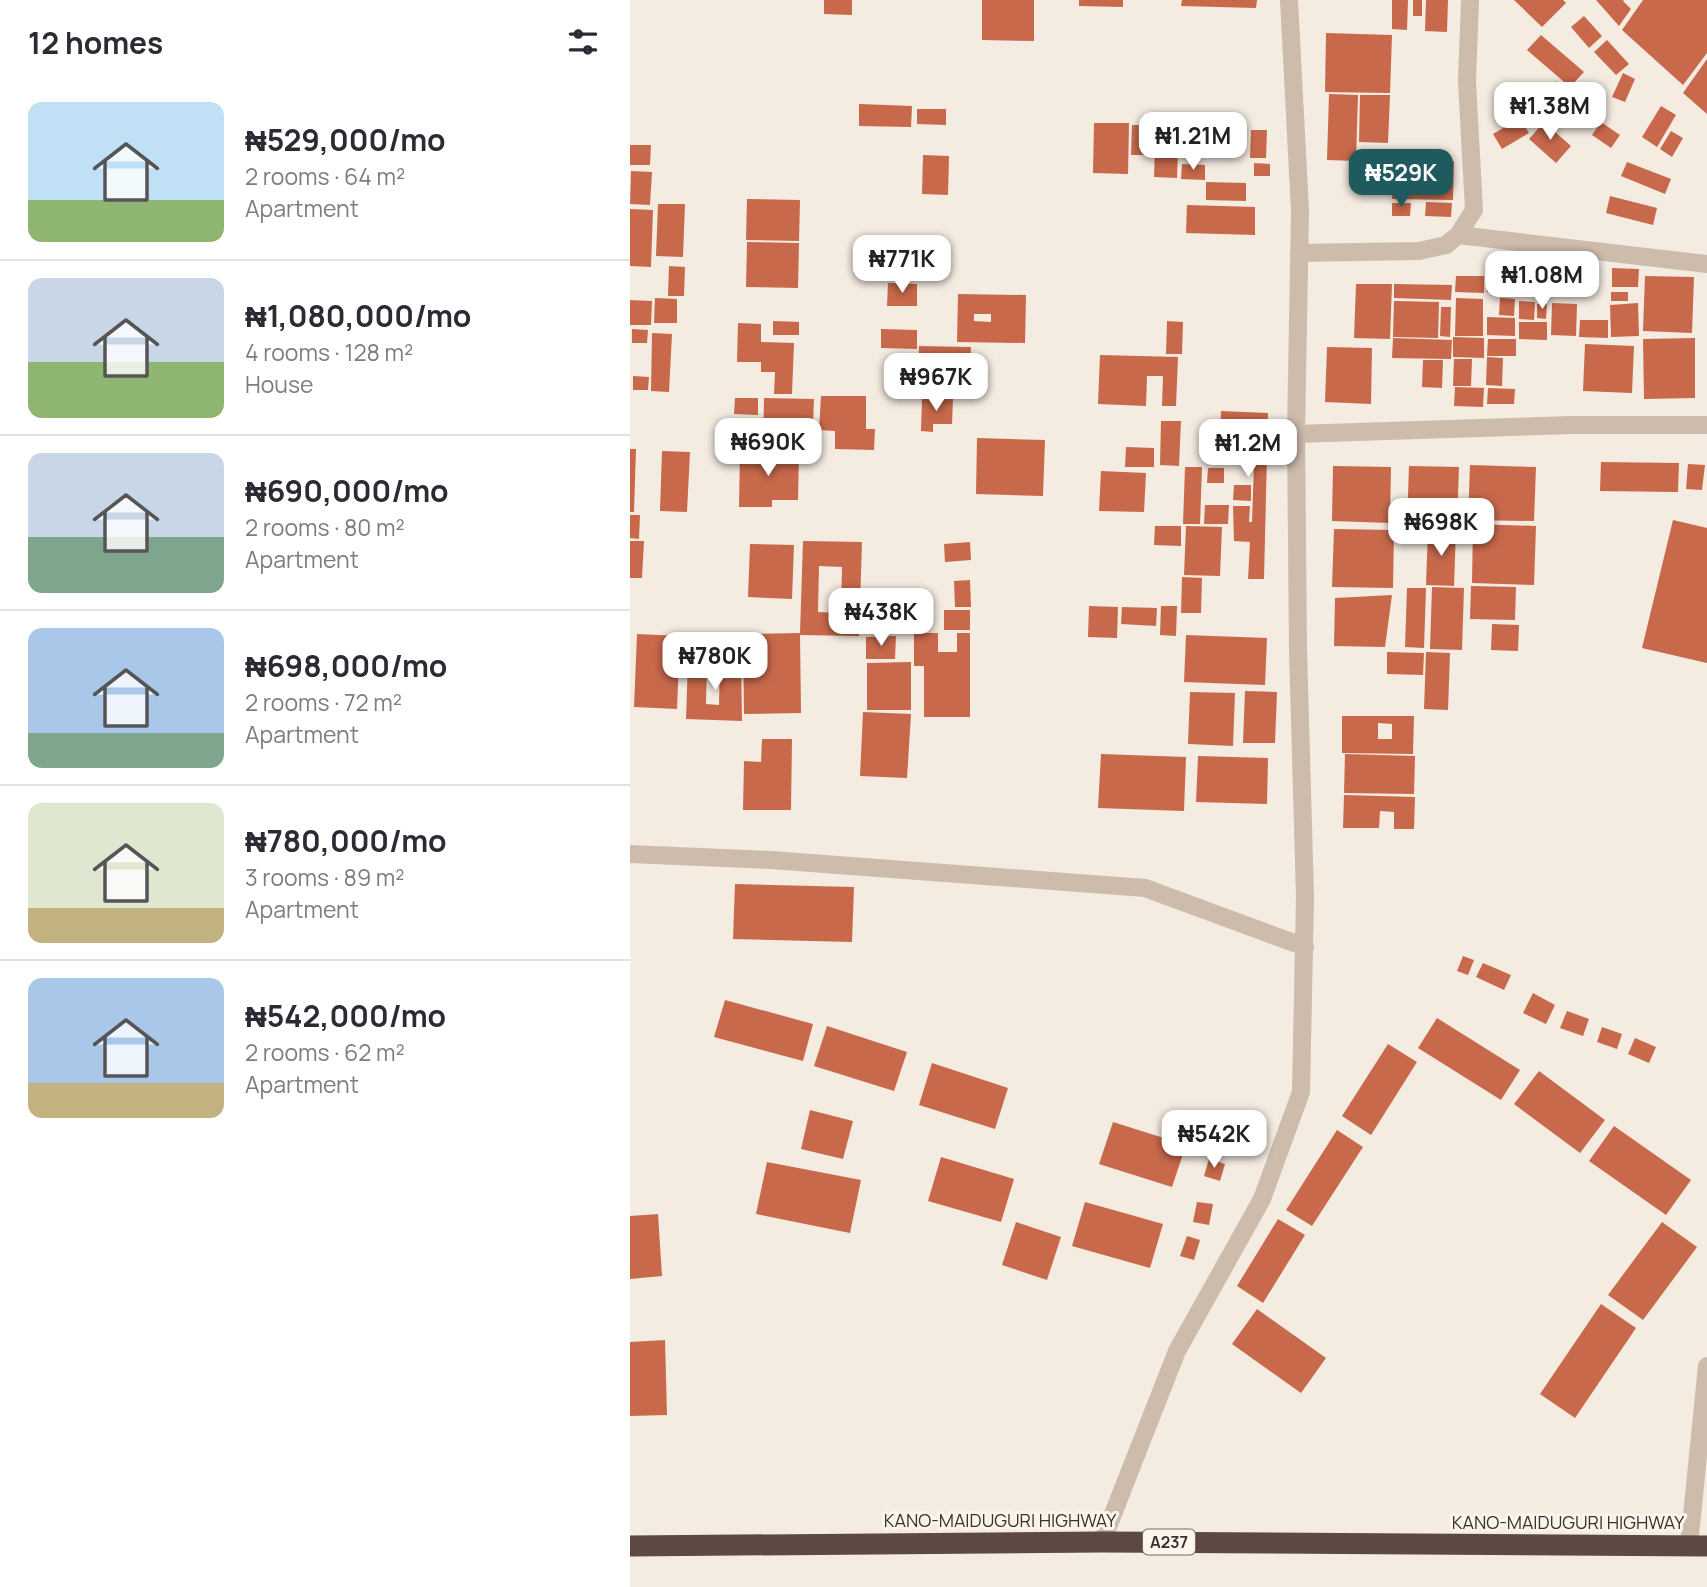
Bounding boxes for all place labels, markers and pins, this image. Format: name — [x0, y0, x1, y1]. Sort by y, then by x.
pin: ₦1.38M — [1493, 82, 1607, 142]
pin: ₦1.21M — [1136, 113, 1250, 172]
pin: ₦529K — [1352, 150, 1450, 209]
pin: ₦771K — [853, 236, 951, 295]
pin: ₦1.08M — [1485, 252, 1599, 311]
pin: ₦967K — [887, 354, 985, 413]
pin: ₦690K — [719, 419, 817, 478]
pin: ₦1.2M — [1199, 420, 1297, 479]
pin: ₦698K — [1392, 498, 1490, 558]
pin: ₦438K — [832, 588, 930, 648]
pin: ₦780K — [666, 632, 764, 692]
pin: ₦542K — [1165, 1110, 1263, 1170]

